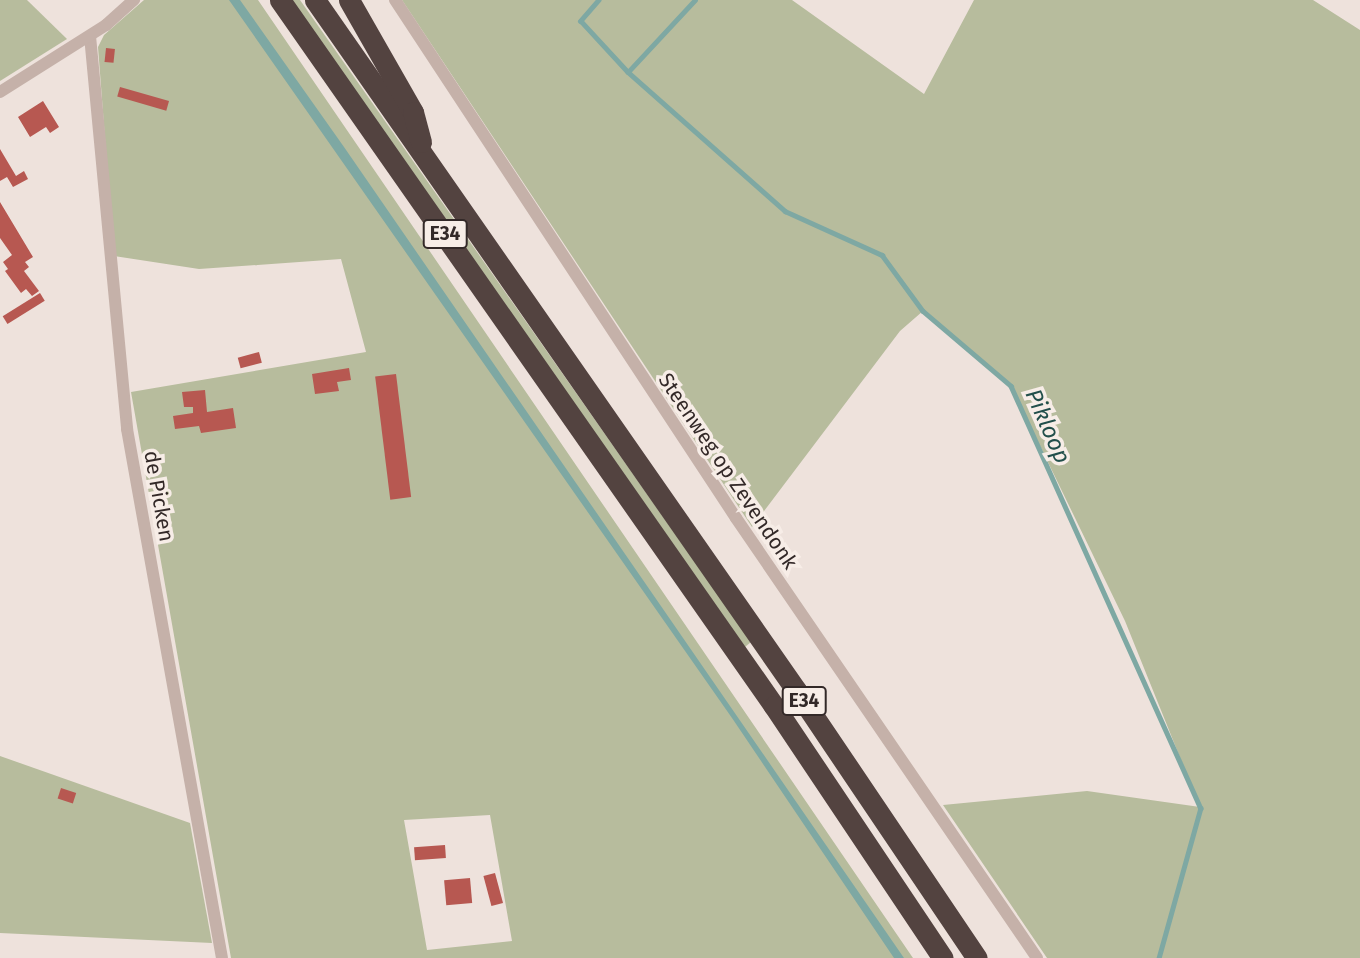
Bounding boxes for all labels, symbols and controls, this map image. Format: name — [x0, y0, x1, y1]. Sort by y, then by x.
road number: E34 — [422, 218, 468, 250]
street label: Steenweg op Zevendonk — [653, 368, 803, 574]
water label: Pikloop — [1019, 384, 1077, 468]
street label: de Picken — [139, 448, 179, 544]
road number: E34 — [781, 686, 827, 716]

